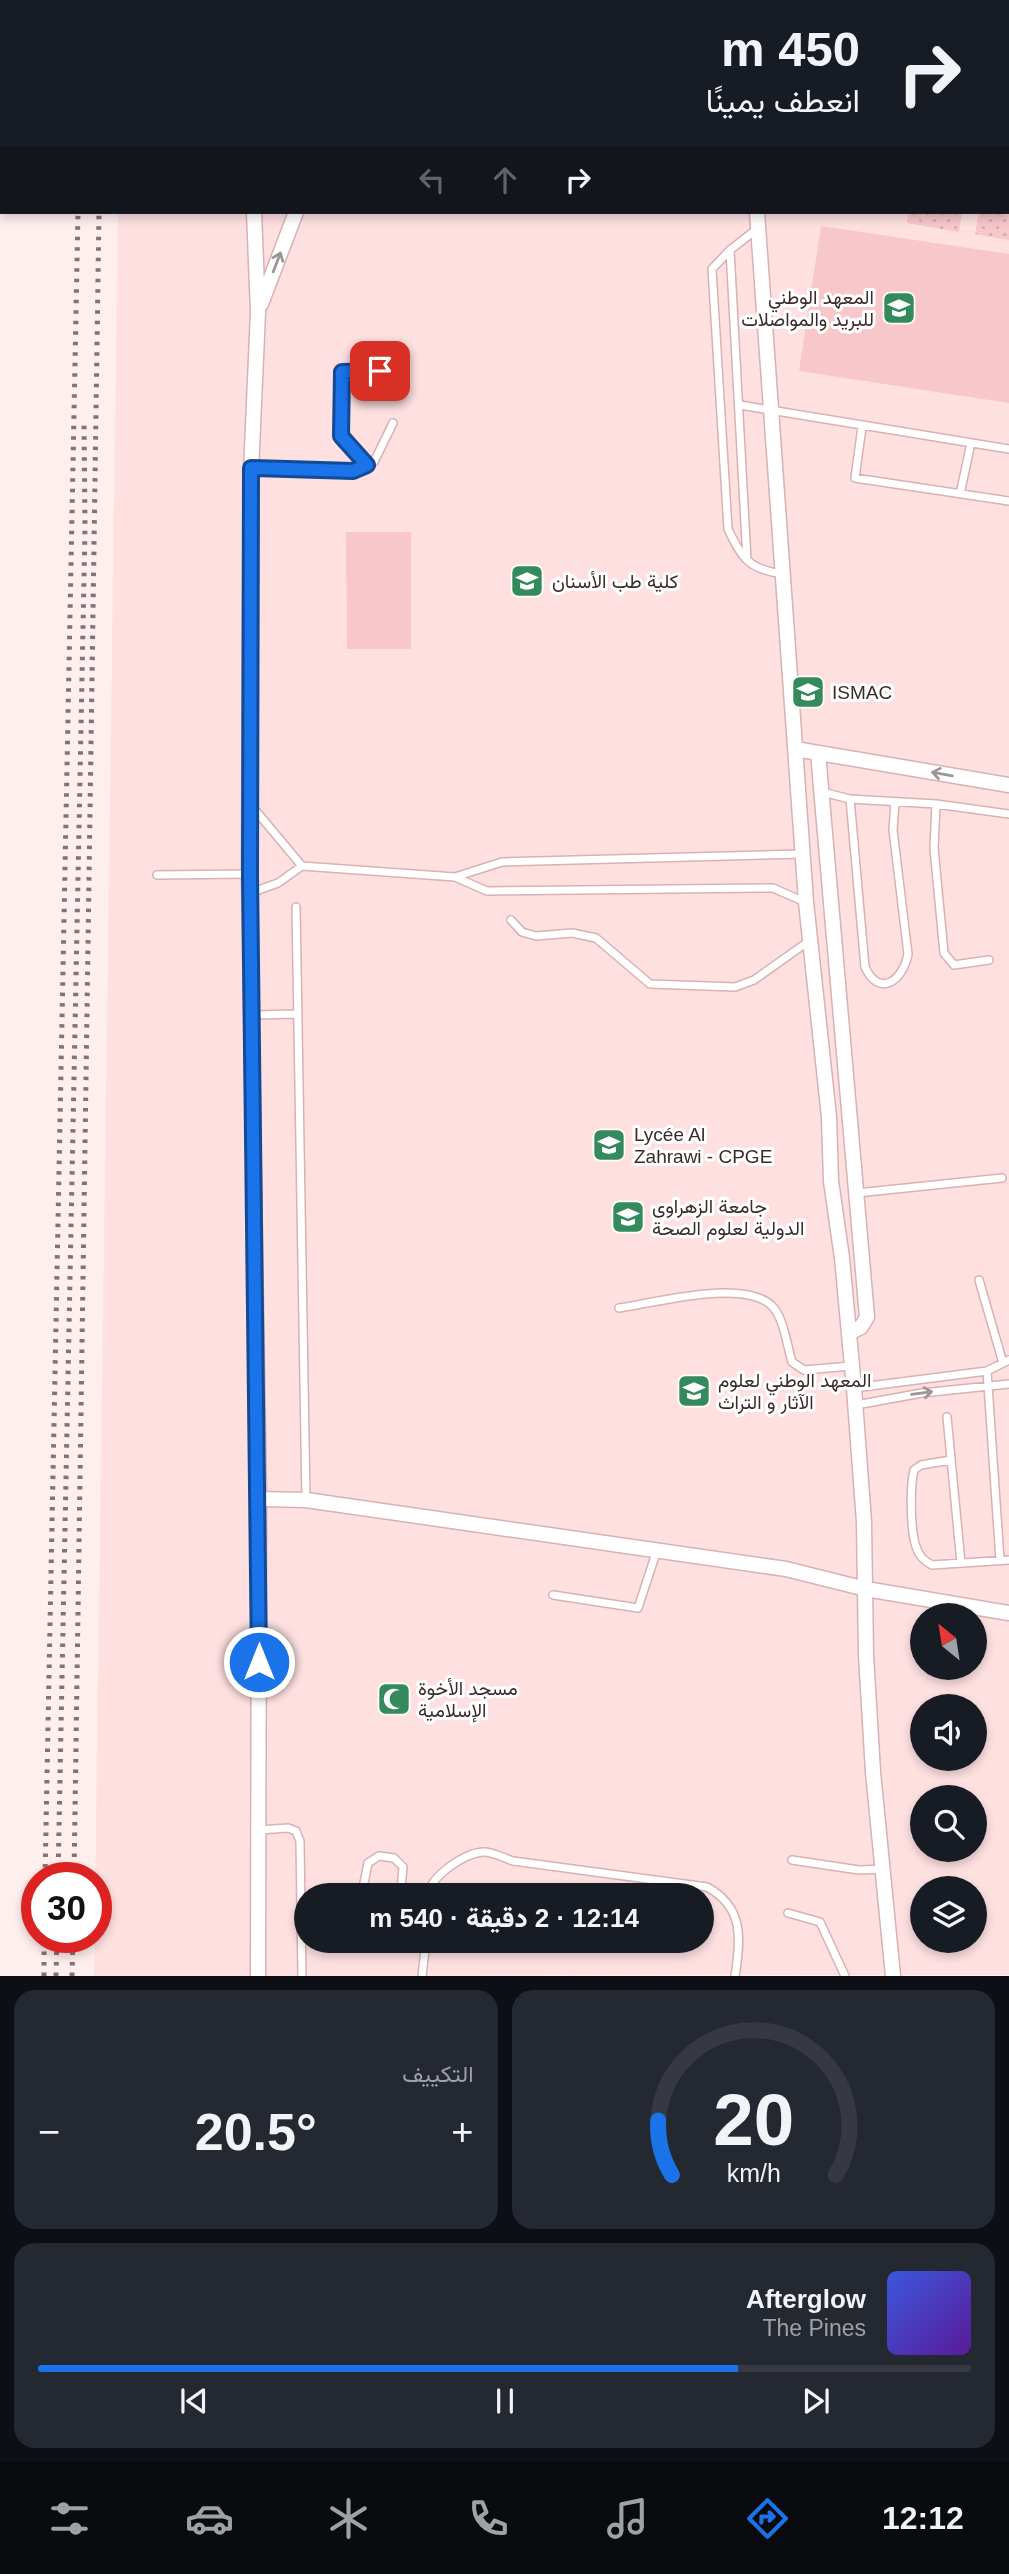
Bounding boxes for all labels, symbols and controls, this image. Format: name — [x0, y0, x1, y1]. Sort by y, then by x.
text: 450 m — [721, 22, 860, 76]
icon: right — [884, 28, 975, 119]
text: انعطف يمينًا — [706, 83, 860, 119]
icon: left — [413, 161, 451, 199]
icon: ahead — [486, 161, 524, 199]
icon: right — [559, 161, 597, 199]
one-way arrow — [272, 251, 284, 273]
place label: المعهد الوطني للبريد والمواصلات — [741, 287, 874, 331]
school or university icon: المعهد الوطني للبريد والمواصلات — [880, 289, 918, 327]
pin — [350, 341, 410, 401]
icon: arrive — [361, 352, 399, 390]
school or university icon: كلية طب الأسنان — [508, 562, 546, 600]
place label: كلية طب الأسنان — [552, 571, 678, 593]
school or university icon: ISMAC — [789, 673, 827, 711]
place label: ISMAC — [832, 682, 892, 703]
one-way arrow — [931, 767, 954, 780]
place label: Lycée Al Zahrawi - CPGE — [634, 1124, 772, 1167]
school or university icon: Lycée Al Zahrawi - CPGE — [590, 1126, 628, 1164]
place label: جامعة الزهراوي الدولية لعلوم الصحة — [652, 1196, 804, 1241]
school or university icon: جامعة الزهراوي الدولية لعلوم الصحة — [609, 1198, 647, 1236]
place label: المعهد الوطني لعلوم الآثار و التراث — [718, 1370, 871, 1414]
school or university icon: المعهد الوطني لعلوم الآثار و التراث — [675, 1372, 713, 1410]
one-way arrow — [910, 1386, 933, 1399]
north arrow — [910, 1603, 987, 1680]
map controls — [910, 1603, 987, 1953]
position arrow — [222, 1625, 296, 1699]
place label: مسجد الأخوة الإسلامية — [418, 1678, 518, 1723]
mosque icon: مسجد الأخوة الإسلامية — [375, 1680, 413, 1718]
button: sound — [910, 1694, 987, 1771]
button: search — [910, 1785, 987, 1862]
speed limit sign: 30 — [21, 1862, 112, 1953]
button: layers — [910, 1876, 987, 1953]
text: 12:14 · 2 دقيقة · 540 m — [369, 1903, 639, 1933]
text: التكييف — [402, 2061, 474, 2087]
text: 20 — [713, 2080, 794, 2161]
text: 20.5° — [195, 2103, 317, 2161]
text: − — [38, 2111, 60, 2153]
text: + — [451, 2111, 473, 2153]
text: km/h — [726, 2159, 780, 2187]
text: Afterglow — [746, 2284, 866, 2314]
text: The Pines — [762, 2315, 866, 2341]
icon: previous — [175, 2382, 213, 2420]
icon: pause — [486, 2382, 524, 2420]
icon: next — [797, 2382, 835, 2420]
icon: filters — [45, 2494, 94, 2543]
icon: car — [185, 2494, 234, 2543]
icon: climate — [324, 2494, 373, 2543]
icon: phone — [464, 2494, 513, 2543]
icon: music — [603, 2494, 652, 2543]
icon: directions — [743, 2494, 792, 2543]
text: 12:12 — [882, 2500, 964, 2536]

